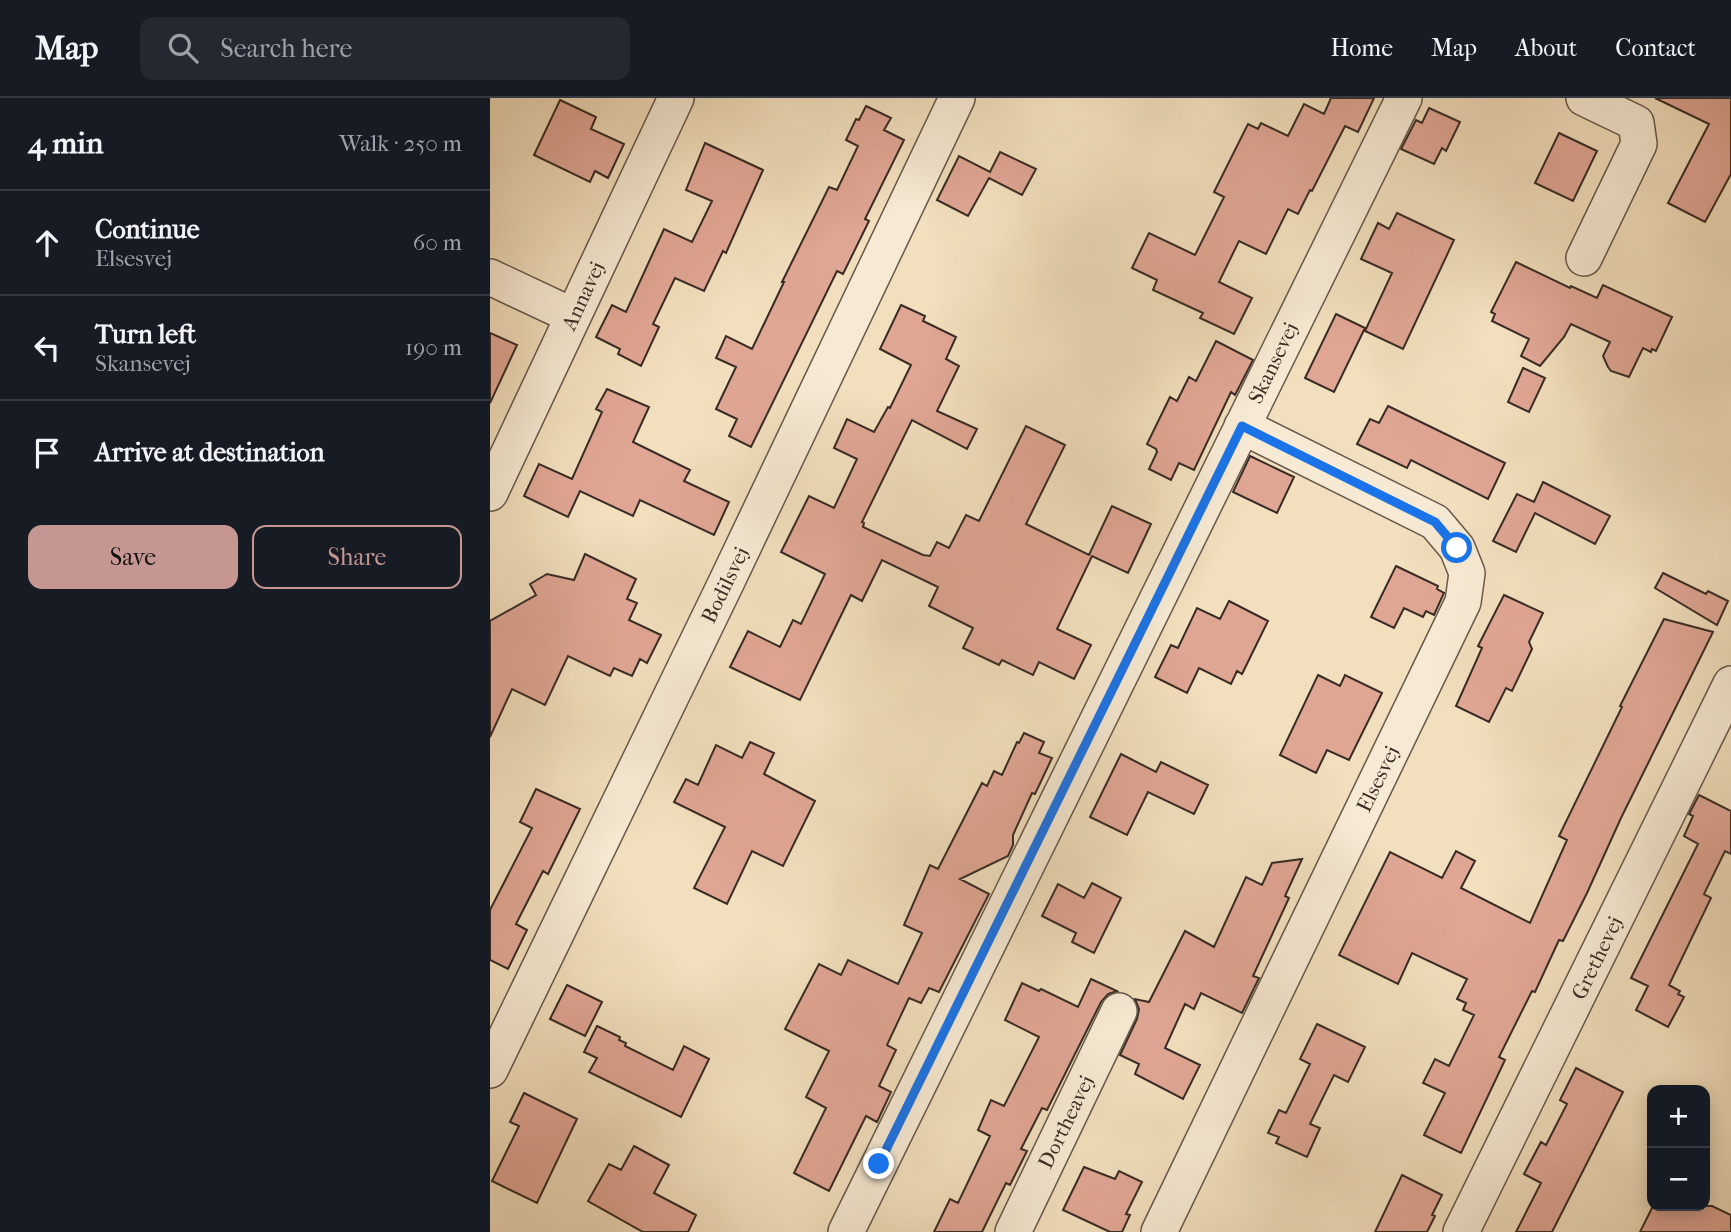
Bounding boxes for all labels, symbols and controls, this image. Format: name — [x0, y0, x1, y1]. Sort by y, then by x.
search box — [140, 17, 630, 80]
text: Map — [35, 29, 98, 68]
icon: search — [164, 29, 202, 67]
text: Search here — [220, 33, 352, 64]
text: Home — [1331, 34, 1393, 62]
text: Map — [1431, 34, 1477, 62]
text: About — [1515, 34, 1577, 62]
text: Contact — [1615, 34, 1696, 62]
text: 4 min — [28, 126, 103, 161]
text: Walk · 250 m — [339, 130, 462, 157]
text: Continue — [95, 214, 200, 245]
icon: ahead — [28, 224, 66, 262]
text: 60 m — [413, 229, 462, 256]
text: Elsesvej — [95, 245, 172, 272]
street label: Annavej — [556, 258, 609, 335]
text: Turn left — [95, 319, 196, 350]
street label: Skansevej — [1243, 319, 1303, 407]
icon: left — [28, 329, 66, 367]
text: 190 m — [405, 334, 462, 361]
text: Skansevej — [95, 350, 191, 377]
icon: arrive — [28, 434, 66, 472]
text: Arrive at destination — [95, 437, 325, 468]
button: Save — [28, 525, 238, 589]
button: Share — [252, 525, 462, 589]
route start — [1441, 532, 1472, 563]
street label: Bodilsvej — [696, 543, 754, 627]
street label: Elsesvej — [1352, 742, 1404, 816]
street label: Grethevej — [1567, 913, 1627, 1003]
street label: Dortheavej — [1033, 1072, 1099, 1172]
map controls — [1647, 1085, 1710, 1211]
button: + — [1647, 1085, 1710, 1148]
route end — [863, 1148, 894, 1179]
button: − — [1647, 1148, 1710, 1211]

